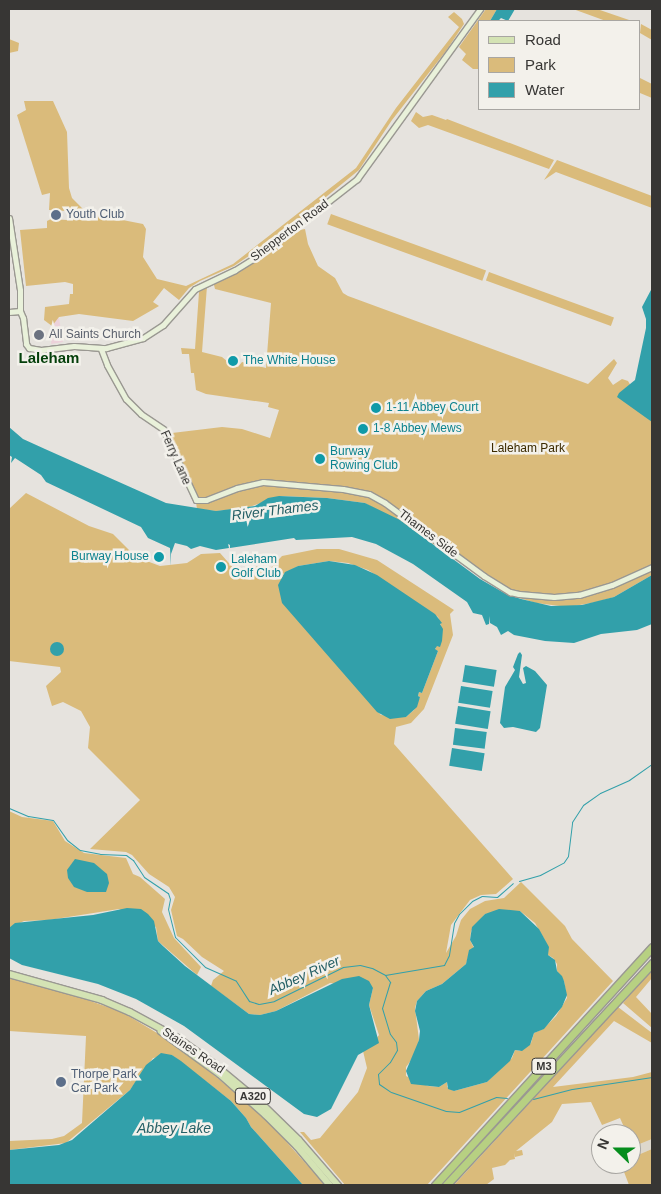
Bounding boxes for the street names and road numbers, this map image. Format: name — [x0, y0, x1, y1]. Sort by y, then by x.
street label: Shepperton Road — [248, 197, 332, 265]
street label: Ferry Lane — [157, 429, 193, 487]
street label: Thames Side — [395, 507, 461, 561]
street label: Staines Road — [159, 1025, 227, 1077]
road number: M3 — [530, 1058, 558, 1074]
road number: A320 — [234, 1088, 272, 1104]

